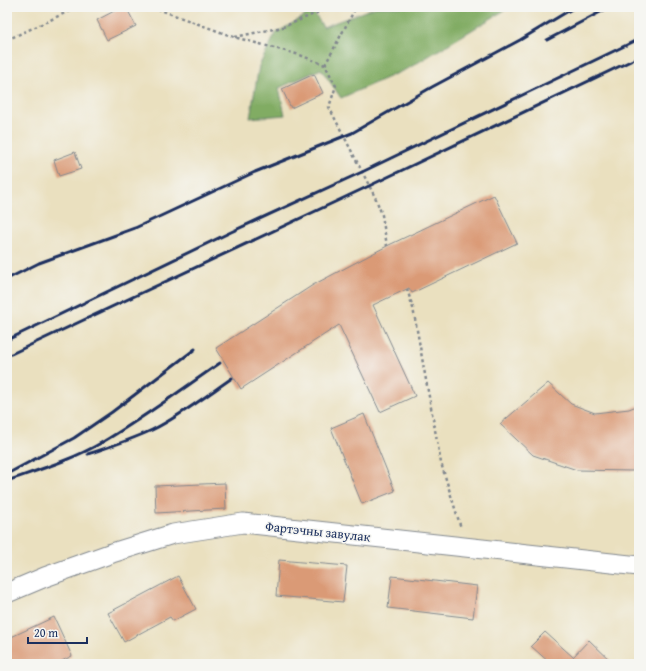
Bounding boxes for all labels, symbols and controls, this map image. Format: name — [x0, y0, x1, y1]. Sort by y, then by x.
street label: Фартэчны завулак — [265, 517, 372, 546]
scale bar — [28, 619, 87, 645]
text: 20 m — [34, 624, 58, 641]

